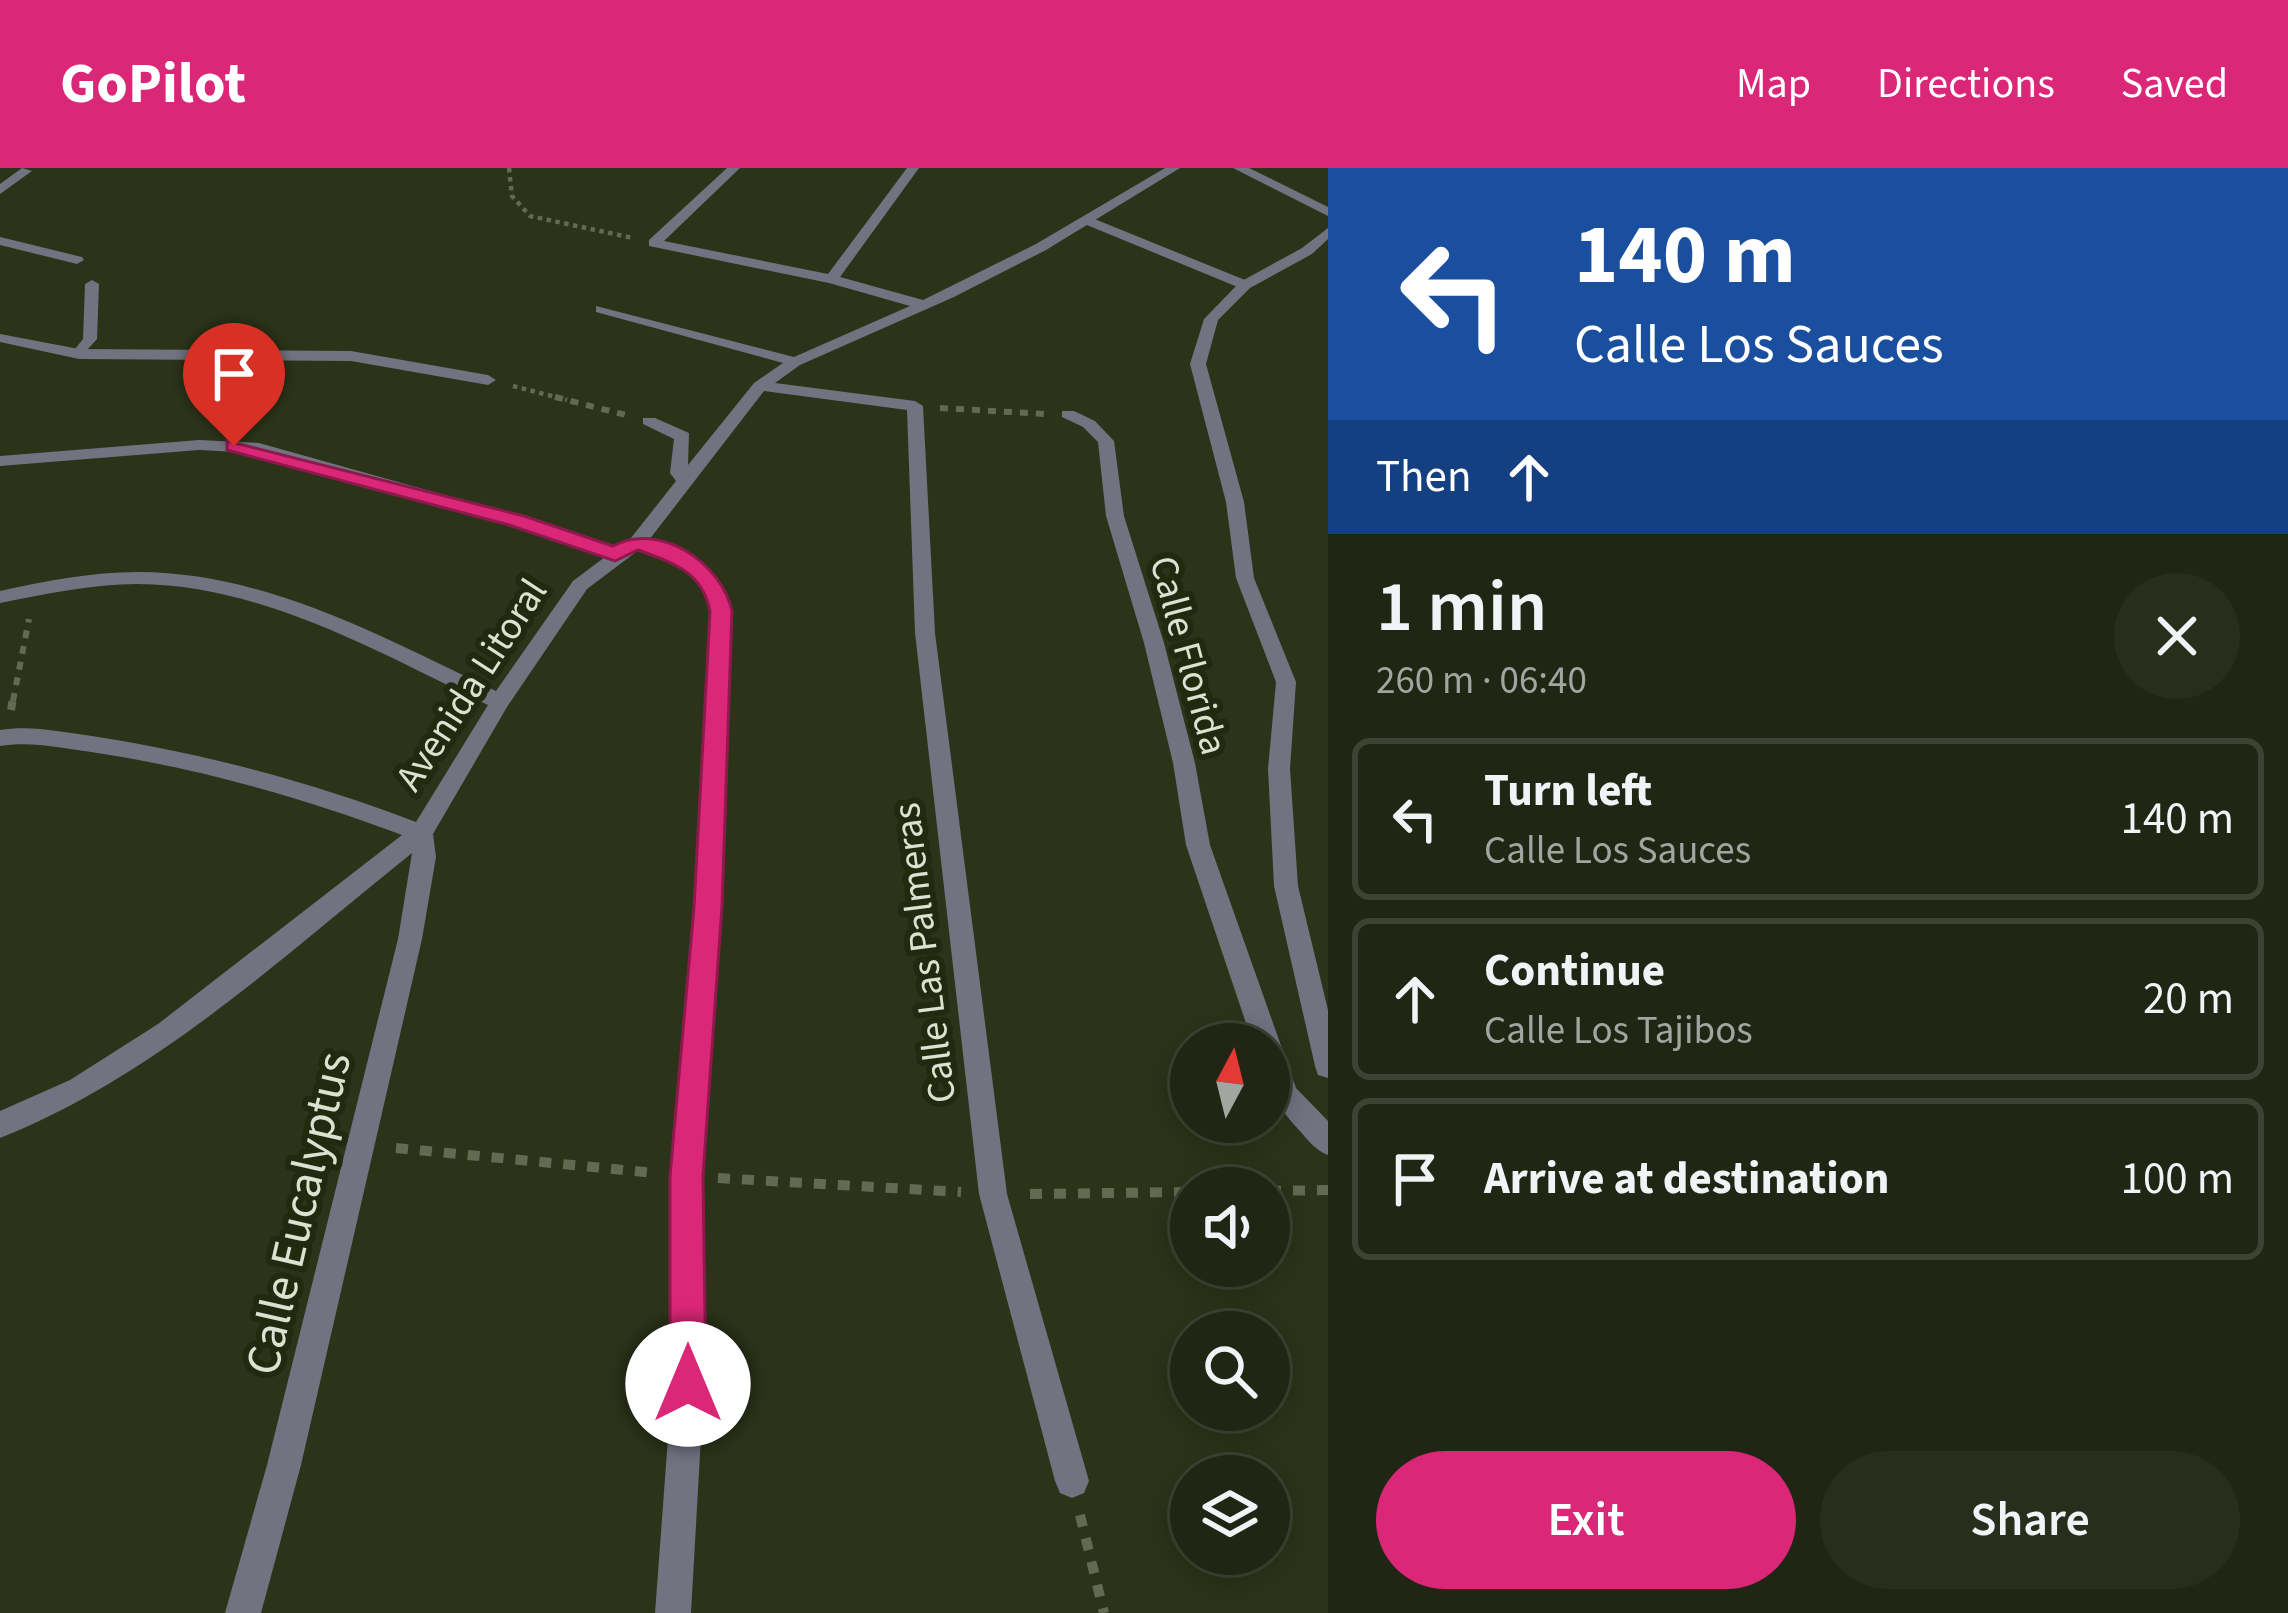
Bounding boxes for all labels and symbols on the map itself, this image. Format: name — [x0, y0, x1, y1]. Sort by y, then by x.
pin — [183, 323, 285, 446]
street label: Calle Florida — [1135, 550, 1241, 761]
street label: Avenida Litoral — [382, 568, 561, 802]
street label: Calle Las Palmeras — [879, 799, 971, 1106]
north arrow — [1170, 1023, 1290, 1143]
street label: Calle Eucalyptus — [229, 1045, 369, 1382]
position arrow — [625, 1321, 751, 1447]

